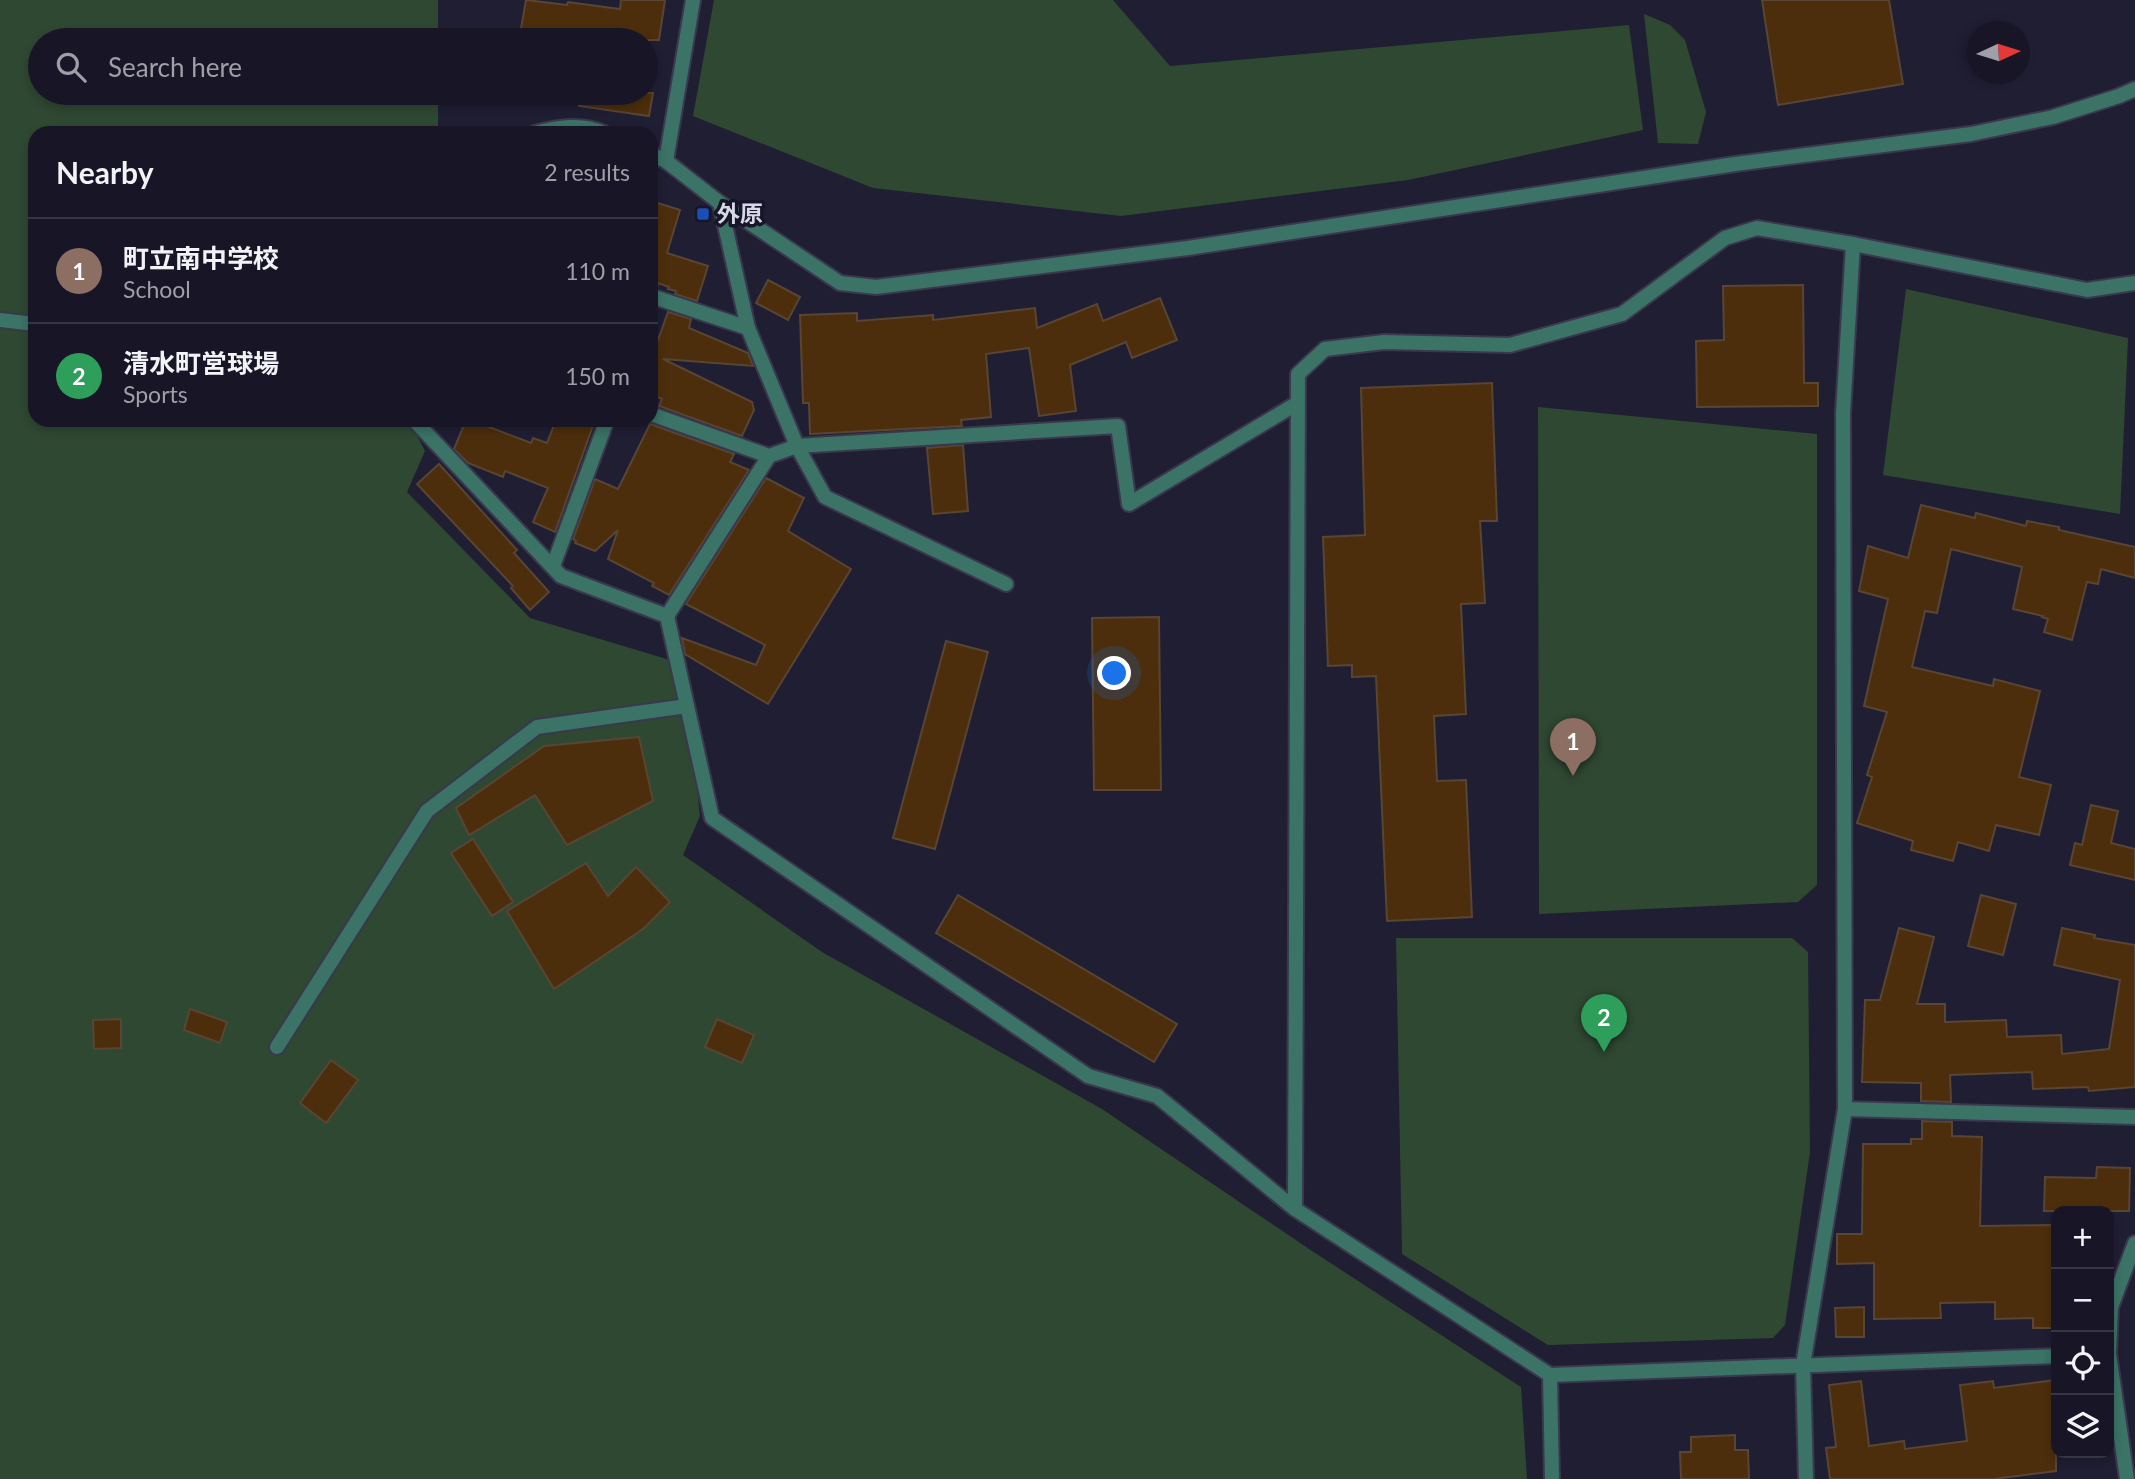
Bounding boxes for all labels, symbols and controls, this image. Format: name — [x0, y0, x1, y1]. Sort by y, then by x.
north arrow — [1967, 21, 2030, 84]
search box — [28, 28, 658, 105]
icon: search — [52, 48, 90, 86]
text: Search here — [108, 51, 242, 83]
text: Nearby — [56, 154, 154, 190]
text: 2 results — [544, 158, 630, 186]
place label: 外原 — [717, 199, 763, 227]
marker: 外原 — [695, 206, 711, 222]
text: 町立南中学校 — [123, 242, 279, 274]
text: 1 — [72, 257, 86, 285]
text: 110 m — [565, 257, 630, 285]
text: School — [123, 275, 191, 303]
text: 清水町営球場 — [123, 347, 279, 379]
text: 2 — [72, 362, 86, 390]
text: 150 m — [565, 362, 630, 390]
text: Sports — [123, 380, 188, 408]
your location — [1097, 656, 1131, 690]
pin: 1 — [1550, 718, 1596, 776]
pin: 2 — [1581, 994, 1627, 1052]
map controls — [2051, 1206, 2114, 1458]
button: + — [2051, 1206, 2114, 1269]
button: − — [2051, 1269, 2114, 1332]
button: locate — [2051, 1332, 2114, 1395]
button: layers — [2051, 1395, 2114, 1458]

